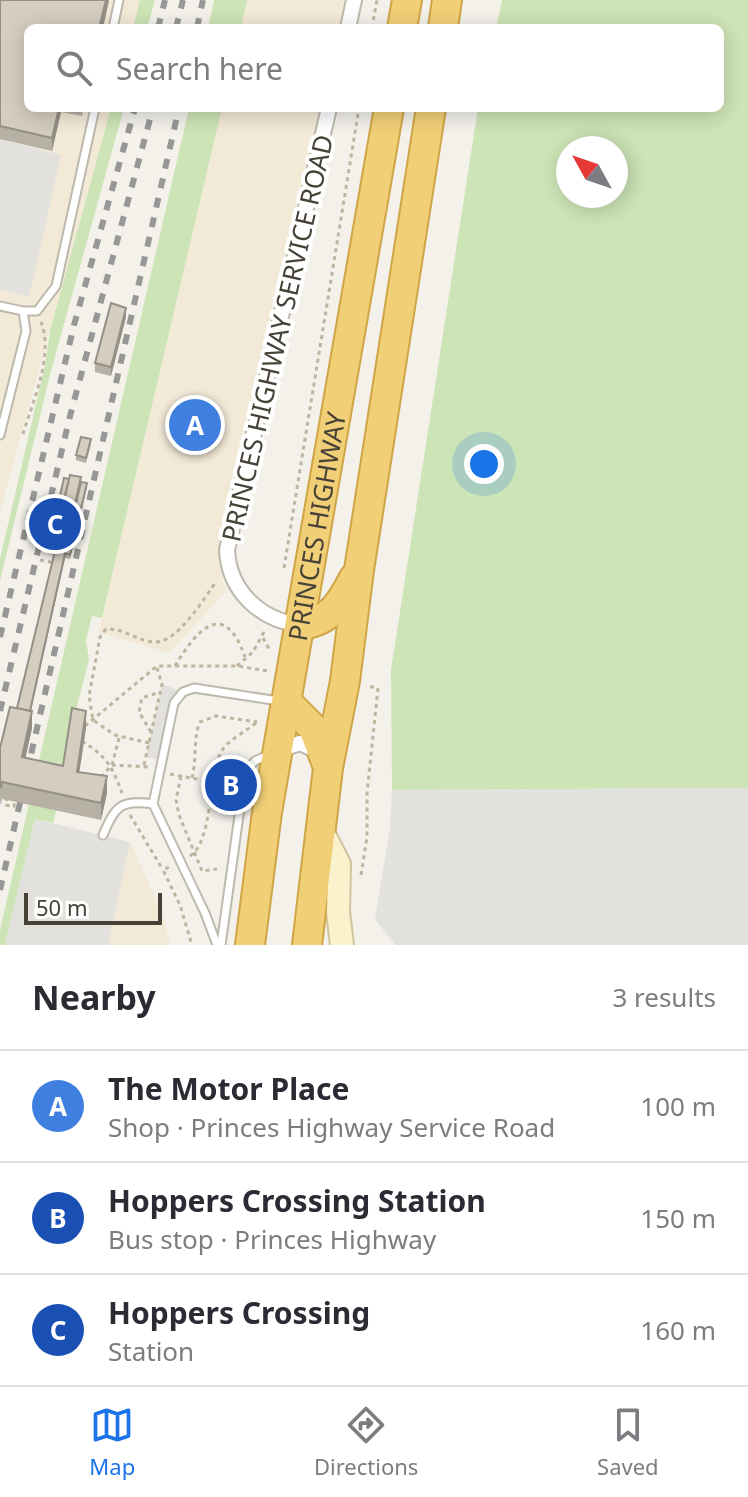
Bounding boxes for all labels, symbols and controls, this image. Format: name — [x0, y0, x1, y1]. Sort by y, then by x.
search box — [24, 24, 724, 112]
icon: search — [52, 46, 96, 90]
text: Search here — [116, 48, 283, 89]
street label: PRINCES HIGHWAY SERVICE ROAD — [215, 131, 339, 545]
north arrow — [556, 136, 628, 208]
pin: A — [169, 395, 221, 455]
street label: PRINCES HIGHWAY — [283, 409, 353, 643]
your location — [464, 444, 504, 484]
pin: C — [29, 494, 81, 554]
pin: B — [205, 755, 257, 815]
scale bar — [24, 889, 162, 925]
text: 50 m — [36, 892, 87, 922]
text: Nearby — [32, 974, 156, 1020]
text: 3 results — [612, 979, 716, 1015]
text: The Motor Place — [108, 1068, 349, 1109]
text: A — [49, 1088, 67, 1124]
text: 100 m — [640, 1088, 716, 1124]
text: Shop · Princes Highway Service Road — [108, 1109, 555, 1145]
text: Hoppers Crossing Station — [108, 1180, 486, 1221]
text: B — [49, 1200, 67, 1236]
text: 150 m — [640, 1200, 716, 1236]
text: Bus stop · Princes Highway — [108, 1221, 436, 1257]
text: Hoppers Crossing — [108, 1292, 370, 1333]
text: C — [50, 1312, 66, 1348]
text: 160 m — [640, 1312, 716, 1348]
text: Station — [108, 1333, 194, 1369]
tab: Map — [89, 1403, 135, 1481]
tab: Directions — [314, 1403, 418, 1481]
tab: Saved — [597, 1403, 659, 1481]

